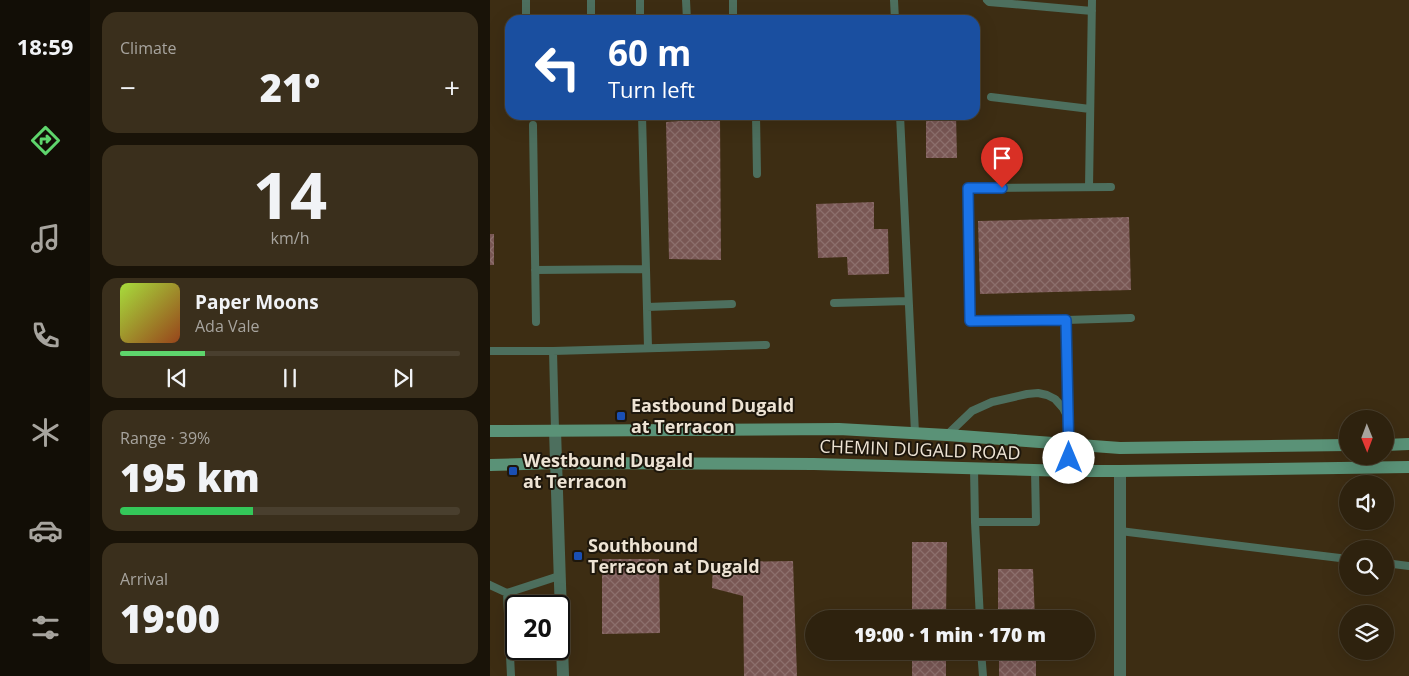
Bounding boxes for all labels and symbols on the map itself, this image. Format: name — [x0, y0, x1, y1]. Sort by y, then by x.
pin — [981, 137, 1023, 188]
place label: Eastbound Dugald at Terracon — [631, 393, 794, 438]
marker: Eastbound Dugald at Terracon — [615, 410, 627, 422]
north arrow — [1339, 410, 1394, 465]
position arrow — [1042, 431, 1094, 483]
street label: CHEMIN DUGALD ROAD — [819, 433, 1021, 465]
place label: Westbound Dugald at Terracon — [523, 448, 693, 493]
marker: Westbound Dugald at Terracon — [507, 465, 519, 477]
place label: Southbound Terracon at Dugald — [588, 533, 760, 578]
marker: Southbound Terracon at Dugald — [572, 550, 584, 562]
speed limit sign: 20 — [505, 595, 570, 660]

